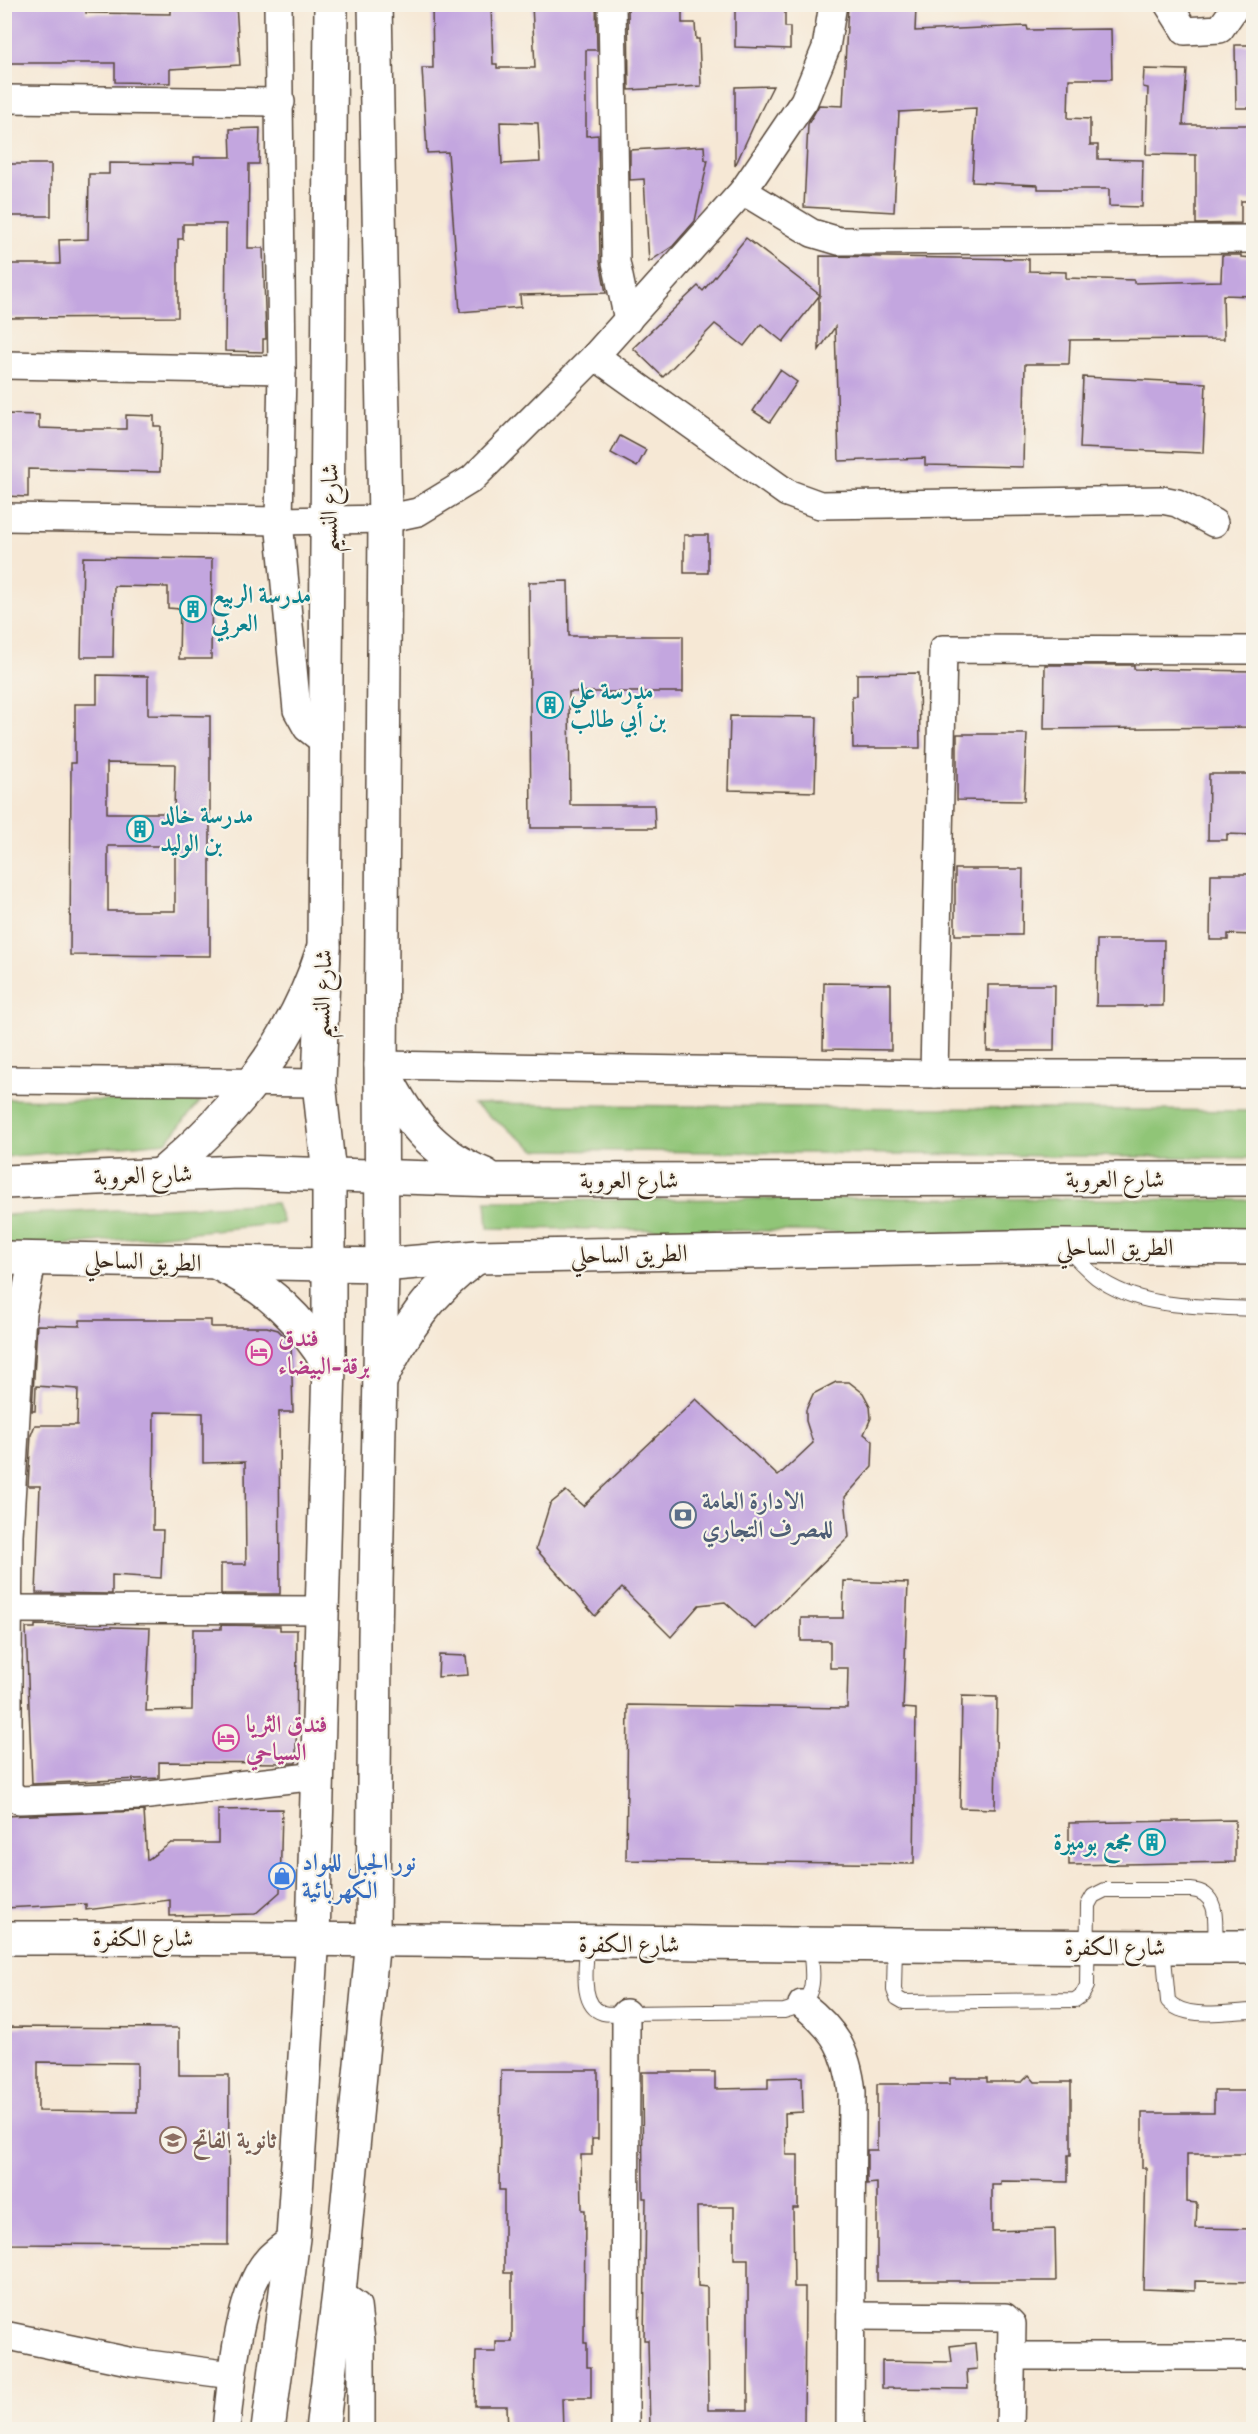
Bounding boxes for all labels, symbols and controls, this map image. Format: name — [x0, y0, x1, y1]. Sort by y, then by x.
street label: شارع النسيم — [314, 463, 354, 553]
place label: مدرسة الربيع العربي — [211, 581, 311, 642]
building icon: مدرسة الربيع العربي — [178, 594, 208, 624]
place label: مدرسة علي بن أبي طالب — [569, 677, 667, 738]
building icon: مدرسة علي بن أبي طالب — [535, 690, 565, 720]
place label: مدرسة خالد بن الوليد — [160, 801, 253, 860]
building icon: مدرسة خالد بن الوليد — [125, 814, 155, 844]
street label: شارع النسيم — [306, 949, 348, 1039]
street label: شارع العروبة — [93, 1159, 193, 1197]
street label: شارع العروبة — [1066, 1165, 1164, 1199]
street label: شارع العروبة — [580, 1166, 678, 1200]
street label: الطريق الساحلي — [1056, 1233, 1174, 1270]
street label: الطريق الساحلي — [570, 1239, 688, 1278]
street label: الطريق الساحلي — [84, 1245, 202, 1286]
place label: فندق برقة-البيضاء — [278, 1324, 371, 1383]
hotel icon: فندق برقة-البيضاء — [244, 1337, 274, 1367]
place label: الادارة العامة للمصرف التجاري — [702, 1487, 833, 1548]
bank icon: الادارة العامة للمصرف التجاري — [668, 1500, 698, 1530]
place label: فندق الثريا السياحي — [245, 1710, 328, 1771]
hotel icon: فندق الثريا السياحي — [211, 1723, 241, 1753]
building icon: مجمع بوميرة — [1137, 1827, 1167, 1857]
place label: مجمع بوميرة — [1053, 1828, 1132, 1864]
place label: نور الجبل للمواد الكهربائية — [302, 1848, 416, 1907]
shop icon: نور الجبل للمواد الكهربائية — [267, 1861, 297, 1891]
street label: شارع الكفرة — [92, 1924, 194, 1958]
street label: شارع الكفرة — [578, 1930, 680, 1964]
street label: شارع الكفرة — [1064, 1933, 1166, 1967]
school or university icon: ثانوية الفاتح — [158, 2125, 188, 2155]
place label: ثانوية الفاتح — [192, 2126, 277, 2160]

